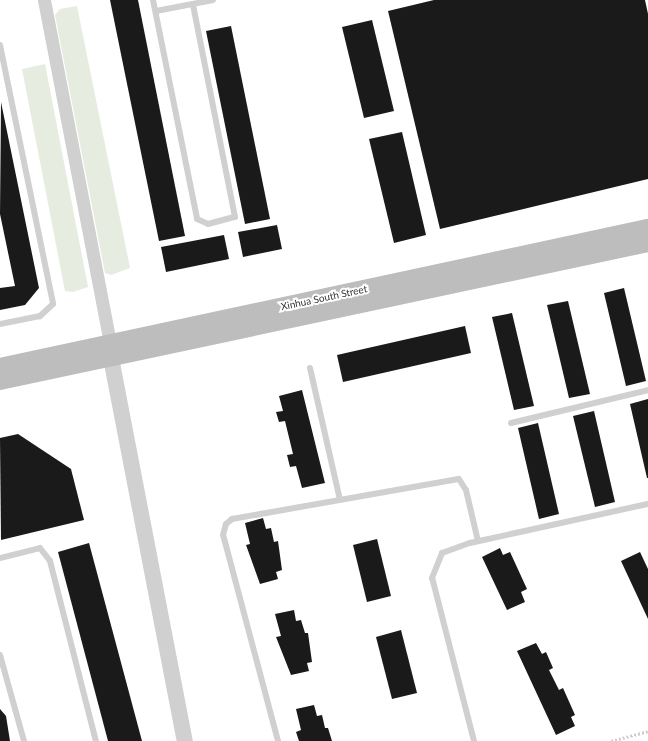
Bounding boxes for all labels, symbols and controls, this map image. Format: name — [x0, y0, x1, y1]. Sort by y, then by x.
street label: Xinhua South Street — [280, 283, 368, 313]

